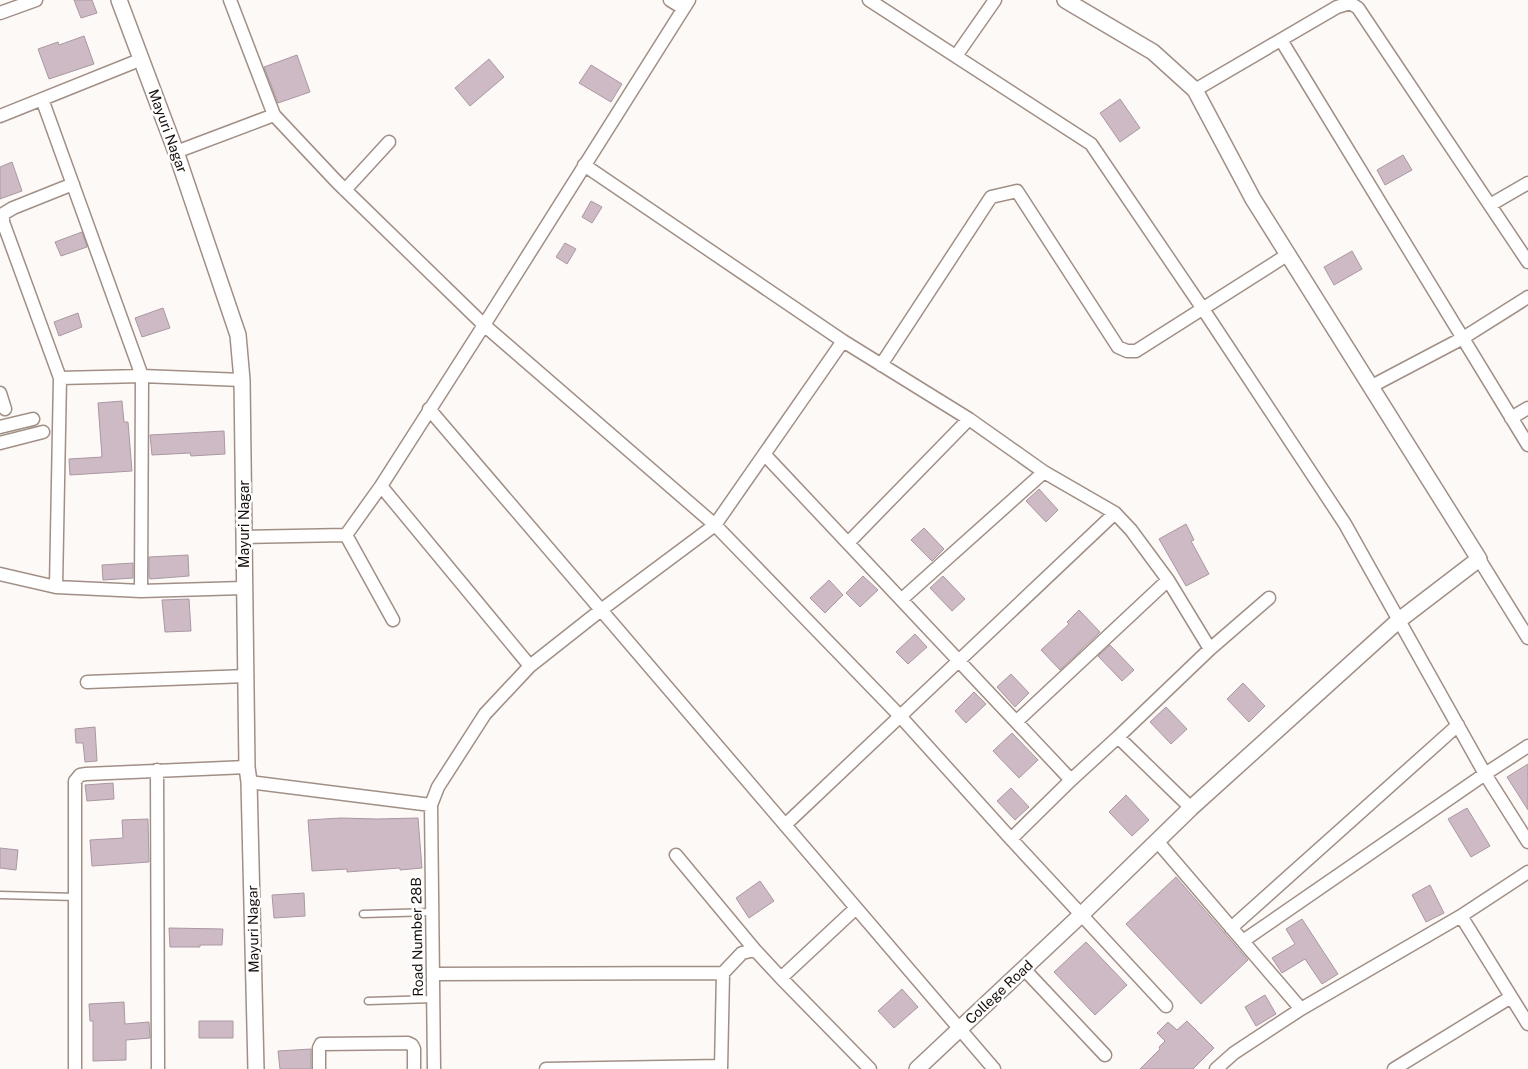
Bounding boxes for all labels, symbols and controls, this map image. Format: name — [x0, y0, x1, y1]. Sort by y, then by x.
street label: Mayuri Nagar — [145, 87, 191, 175]
street label: Mayuri Nagar — [236, 480, 252, 568]
street label: Road Number 28B — [408, 877, 426, 997]
street label: Mayuri Nagar — [244, 885, 262, 973]
street label: College Road — [962, 957, 1036, 1027]

